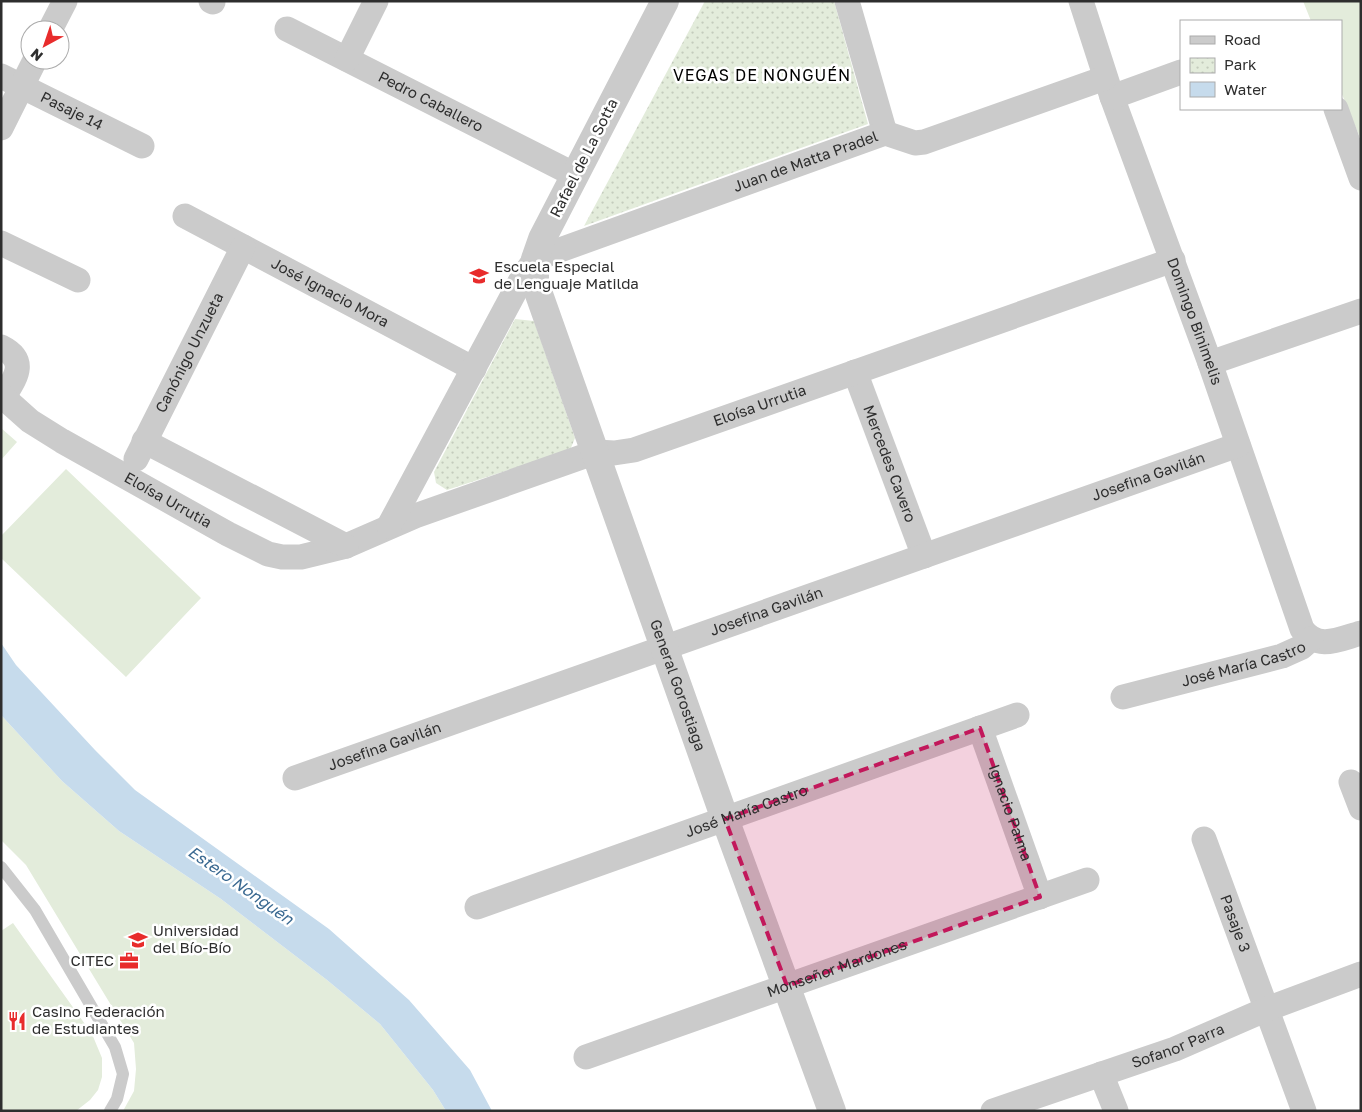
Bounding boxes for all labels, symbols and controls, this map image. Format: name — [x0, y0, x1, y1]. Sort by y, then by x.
north arrow — [20, 20, 70, 70]
legend — [1180, 20, 1342, 110]
text: Road — [1224, 30, 1261, 48]
text: N — [27, 45, 46, 65]
text: Park — [1224, 55, 1257, 73]
district label: VEGAS DE NONGUÉN — [673, 65, 851, 85]
street label: Pedro Caballero — [376, 67, 487, 135]
text: Water — [1224, 80, 1267, 98]
street label: Pasaje 14 — [38, 87, 106, 133]
street label: Rafael de La Sotta — [545, 95, 621, 220]
street label: Juan de Matta Pradel — [730, 126, 880, 195]
street label: José Ignacio Mora — [269, 253, 392, 330]
street label: Domingo Binimelis — [1164, 255, 1227, 387]
place label: Escuela Especial de Lenguaje Matilda — [494, 257, 639, 292]
school or university icon: Escuela Especial de Lenguaje Matilda — [468, 265, 490, 287]
street label: Canónigo Unzueta — [151, 289, 227, 415]
street label: Eloísa Urrutia — [710, 380, 808, 429]
street label: Mercedes Cavero — [860, 402, 921, 525]
street label: Josefina Gavilán — [1089, 447, 1207, 504]
street label: Eloísa Urrutia — [121, 468, 215, 531]
street label: Josefina Gavilán — [707, 582, 825, 639]
street label: General Gorostiaga — [647, 617, 710, 753]
street label: José María Castro — [1179, 637, 1308, 690]
street label: Josefina Gavilán — [325, 717, 443, 774]
street label: Ignacio Palma — [986, 762, 1037, 863]
street label: José María Castro — [683, 780, 810, 840]
water label: Estero Nonguén — [185, 841, 298, 929]
street label: Pasaje 3 — [1217, 892, 1255, 954]
place label: Universidad del Bío-Bío — [153, 921, 239, 956]
school or university icon: Universidad del Bío-Bío — [127, 929, 149, 951]
street label: Monseñor Mardones — [764, 934, 909, 1000]
office icon: CITEC — [118, 950, 140, 972]
place label: CITEC — [71, 951, 114, 969]
place label: Casino Federación de Estudiantes — [32, 1002, 165, 1037]
restaurant icon: Casino Federación de Estudiantes — [6, 1010, 28, 1032]
street label: Sofanor Parra — [1129, 1019, 1227, 1071]

